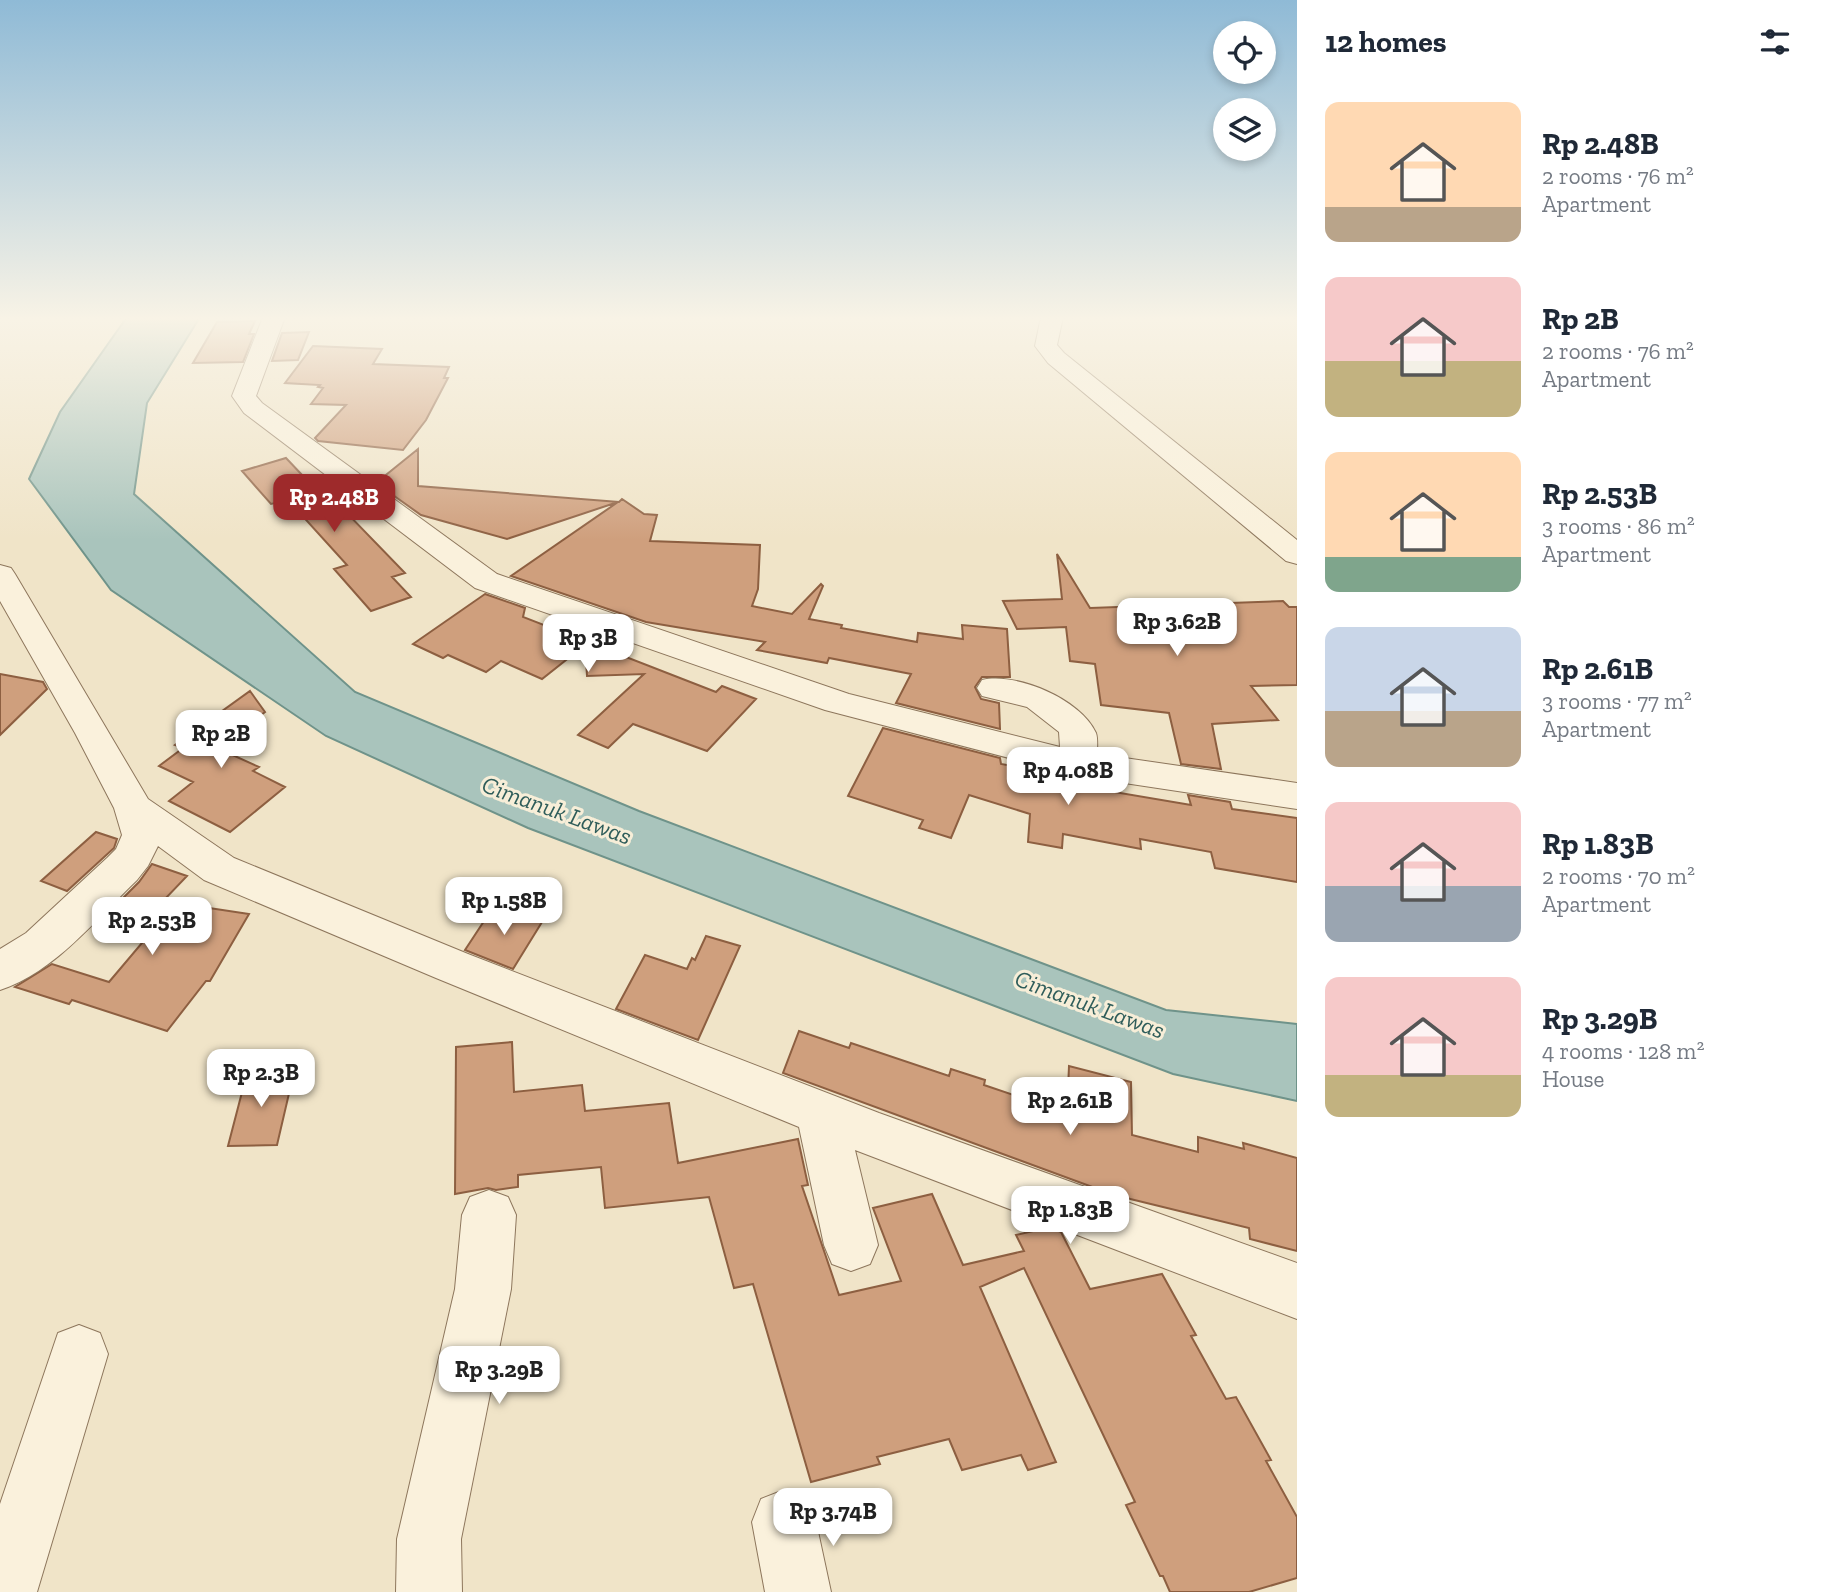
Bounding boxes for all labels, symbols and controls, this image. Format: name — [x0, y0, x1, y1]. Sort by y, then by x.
map controls — [1213, 21, 1276, 161]
button: locate — [1213, 21, 1276, 84]
icon: filters — [1756, 23, 1794, 61]
text: 12 homes — [1325, 24, 1447, 60]
button: layers — [1213, 98, 1276, 161]
text: Rp 2.48B — [1542, 126, 1659, 162]
icon: home — [1381, 130, 1465, 214]
text: 2 rooms · 76 m² — [1542, 162, 1694, 190]
text: Apartment — [1542, 190, 1651, 218]
text: Rp 2B — [1542, 301, 1619, 337]
icon: home — [1381, 305, 1465, 389]
text: 2 rooms · 76 m² — [1542, 337, 1694, 365]
text: Apartment — [1542, 365, 1651, 393]
pin: Rp 2.48B — [262, 475, 406, 534]
text: Rp 2.53B — [1542, 476, 1657, 512]
icon: home — [1381, 480, 1465, 564]
text: Rp 2.48B — [289, 483, 379, 511]
text: 3 rooms · 86 m² — [1542, 512, 1695, 540]
text: Apartment — [1542, 540, 1651, 568]
pin: Rp 3.62B — [1105, 598, 1249, 658]
text: Rp 3.62B — [1133, 607, 1221, 635]
pin: Rp 3B — [539, 614, 637, 674]
text: Rp 3B — [559, 623, 617, 651]
text: Rp 2.61B — [1542, 651, 1653, 687]
icon: home — [1381, 655, 1465, 739]
text: 3 rooms · 77 m² — [1542, 687, 1692, 715]
pin: Rp 2B — [172, 710, 270, 770]
text: Apartment — [1542, 715, 1651, 743]
text: Rp 2B — [192, 719, 250, 747]
pin: Rp 4.08B — [996, 748, 1140, 807]
text: Rp 4.08B — [1023, 756, 1113, 784]
water label: Cimanuk Lawas — [478, 770, 636, 850]
text: Rp 1.83B — [1542, 826, 1654, 862]
icon: home — [1381, 830, 1465, 914]
text: 2 rooms · 70 m² — [1542, 862, 1695, 890]
pin: Rp 1.58B — [432, 878, 576, 937]
text: Rp 1.58B — [461, 886, 547, 914]
text: Apartment — [1542, 890, 1651, 918]
pin: Rp 2.53B — [80, 898, 224, 957]
text: Rp 2.53B — [108, 906, 196, 934]
water label: Cimanuk Lawas — [1011, 964, 1169, 1044]
text: Rp 3.29B — [1542, 1001, 1658, 1037]
icon: home — [1381, 1005, 1465, 1089]
text: 4 rooms · 128 m² — [1542, 1037, 1704, 1065]
pin: Rp 2.3B — [196, 1050, 326, 1109]
text: Rp 2.3B — [223, 1058, 299, 1086]
text: House — [1542, 1065, 1604, 1093]
pin: Rp 2.61B — [998, 1078, 1142, 1137]
text: Rp 2.61B — [1027, 1086, 1113, 1114]
pin: Rp 1.83B — [998, 1186, 1142, 1246]
text: Rp 1.83B — [1027, 1195, 1113, 1223]
pin: Rp 3.29B — [427, 1346, 571, 1406]
text: Rp 3.29B — [455, 1355, 543, 1383]
pin: Rp 3.74B — [761, 1488, 905, 1548]
text: Rp 3.74B — [789, 1497, 877, 1525]

